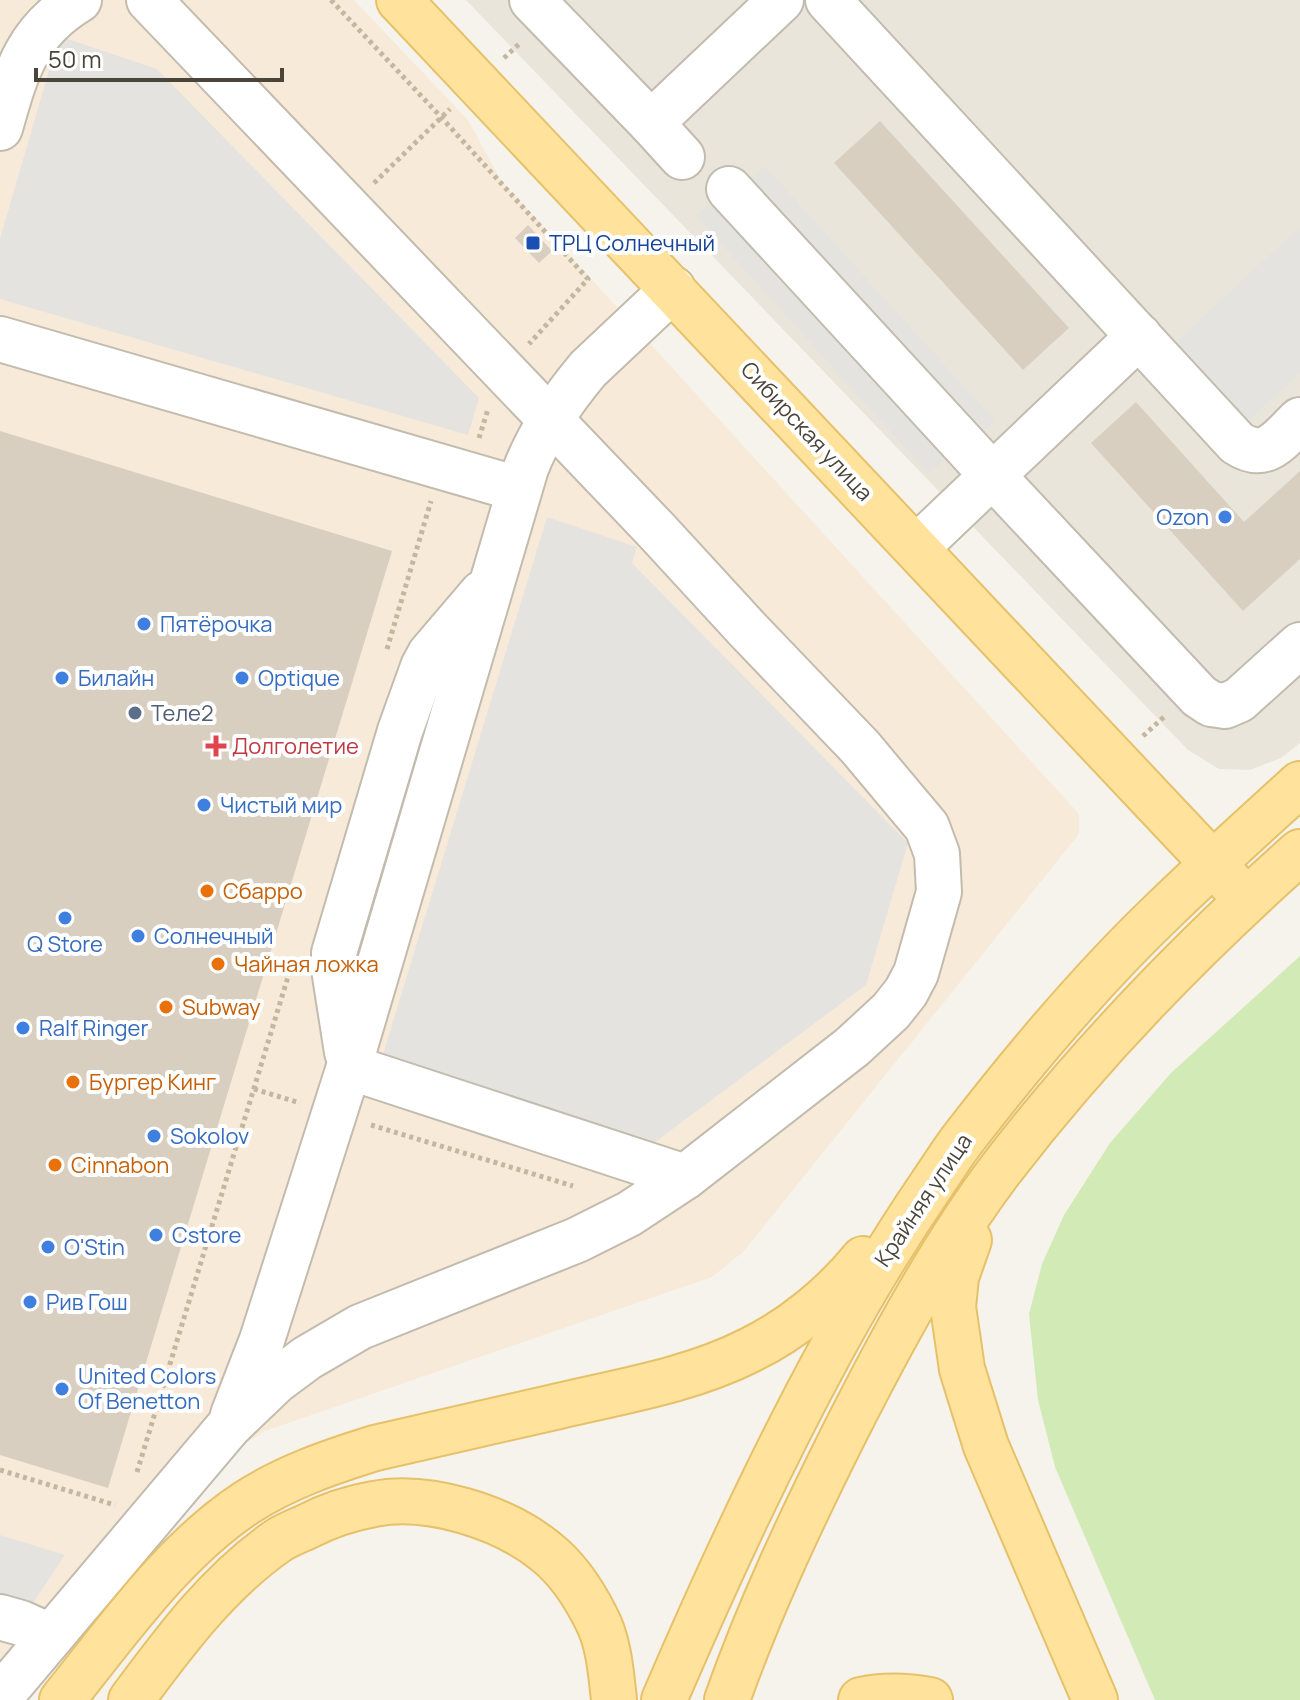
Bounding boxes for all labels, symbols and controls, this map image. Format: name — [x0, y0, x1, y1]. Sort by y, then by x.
scale bar — [36, 32, 282, 82]
text: 50 m — [48, 42, 102, 75]
place label: ТРЦ Солнечный — [549, 228, 715, 258]
marker: ТРЦ Солнечный — [524, 234, 542, 252]
street label: Сибирская улица — [734, 355, 880, 507]
place label: Ozon — [1156, 502, 1209, 532]
marker: Ozon — [1216, 508, 1234, 526]
place label: Пятёрочка — [160, 609, 273, 639]
marker: Пятёрочка — [135, 615, 153, 633]
place label: Билайн — [78, 663, 154, 693]
place label: Optique — [258, 663, 340, 693]
marker: Билайн — [53, 669, 71, 687]
marker: Optique — [233, 669, 251, 687]
place label: Теле2 — [151, 698, 214, 728]
marker: Теле2 — [126, 704, 144, 722]
place label: Долголетие — [232, 731, 359, 761]
marker: Долголетие — [207, 737, 225, 755]
place label: Чистый мир — [220, 790, 342, 820]
marker: Чистый мир — [195, 796, 213, 814]
place label: Сбарро — [223, 876, 303, 906]
marker: Сбарро — [198, 882, 216, 900]
marker: Q Store — [56, 909, 74, 927]
place label: Солнечный — [154, 921, 274, 951]
marker: Солнечный — [129, 927, 147, 945]
place label: Q Store — [27, 929, 103, 959]
place label: Чайная ложка — [234, 949, 379, 979]
marker: Чайная ложка — [209, 955, 227, 973]
place label: Subway — [182, 992, 261, 1022]
marker: Subway — [157, 998, 175, 1016]
place label: Ralf Ringer — [39, 1013, 148, 1043]
marker: Ralf Ringer — [14, 1019, 32, 1037]
place label: Бургер Кинг — [89, 1067, 216, 1097]
marker: Бургер Кинг — [64, 1073, 82, 1091]
place label: Sokolov — [170, 1121, 249, 1151]
marker: Sokolov — [145, 1127, 163, 1145]
street label: Крайняя улица — [867, 1127, 979, 1273]
place label: Cinnabon — [71, 1150, 169, 1180]
marker: Cinnabon — [46, 1156, 64, 1174]
place label: Cstore — [172, 1220, 241, 1250]
marker: Cstore — [147, 1226, 165, 1244]
place label: O'Stin — [64, 1232, 125, 1262]
marker: O'Stin — [39, 1238, 57, 1256]
place label: Рив Гош — [46, 1287, 128, 1317]
marker: Рив Гош — [21, 1293, 39, 1311]
place label: United Colors Of Benetton — [78, 1361, 216, 1416]
marker: United Colors Of Benetton — [53, 1380, 71, 1398]

